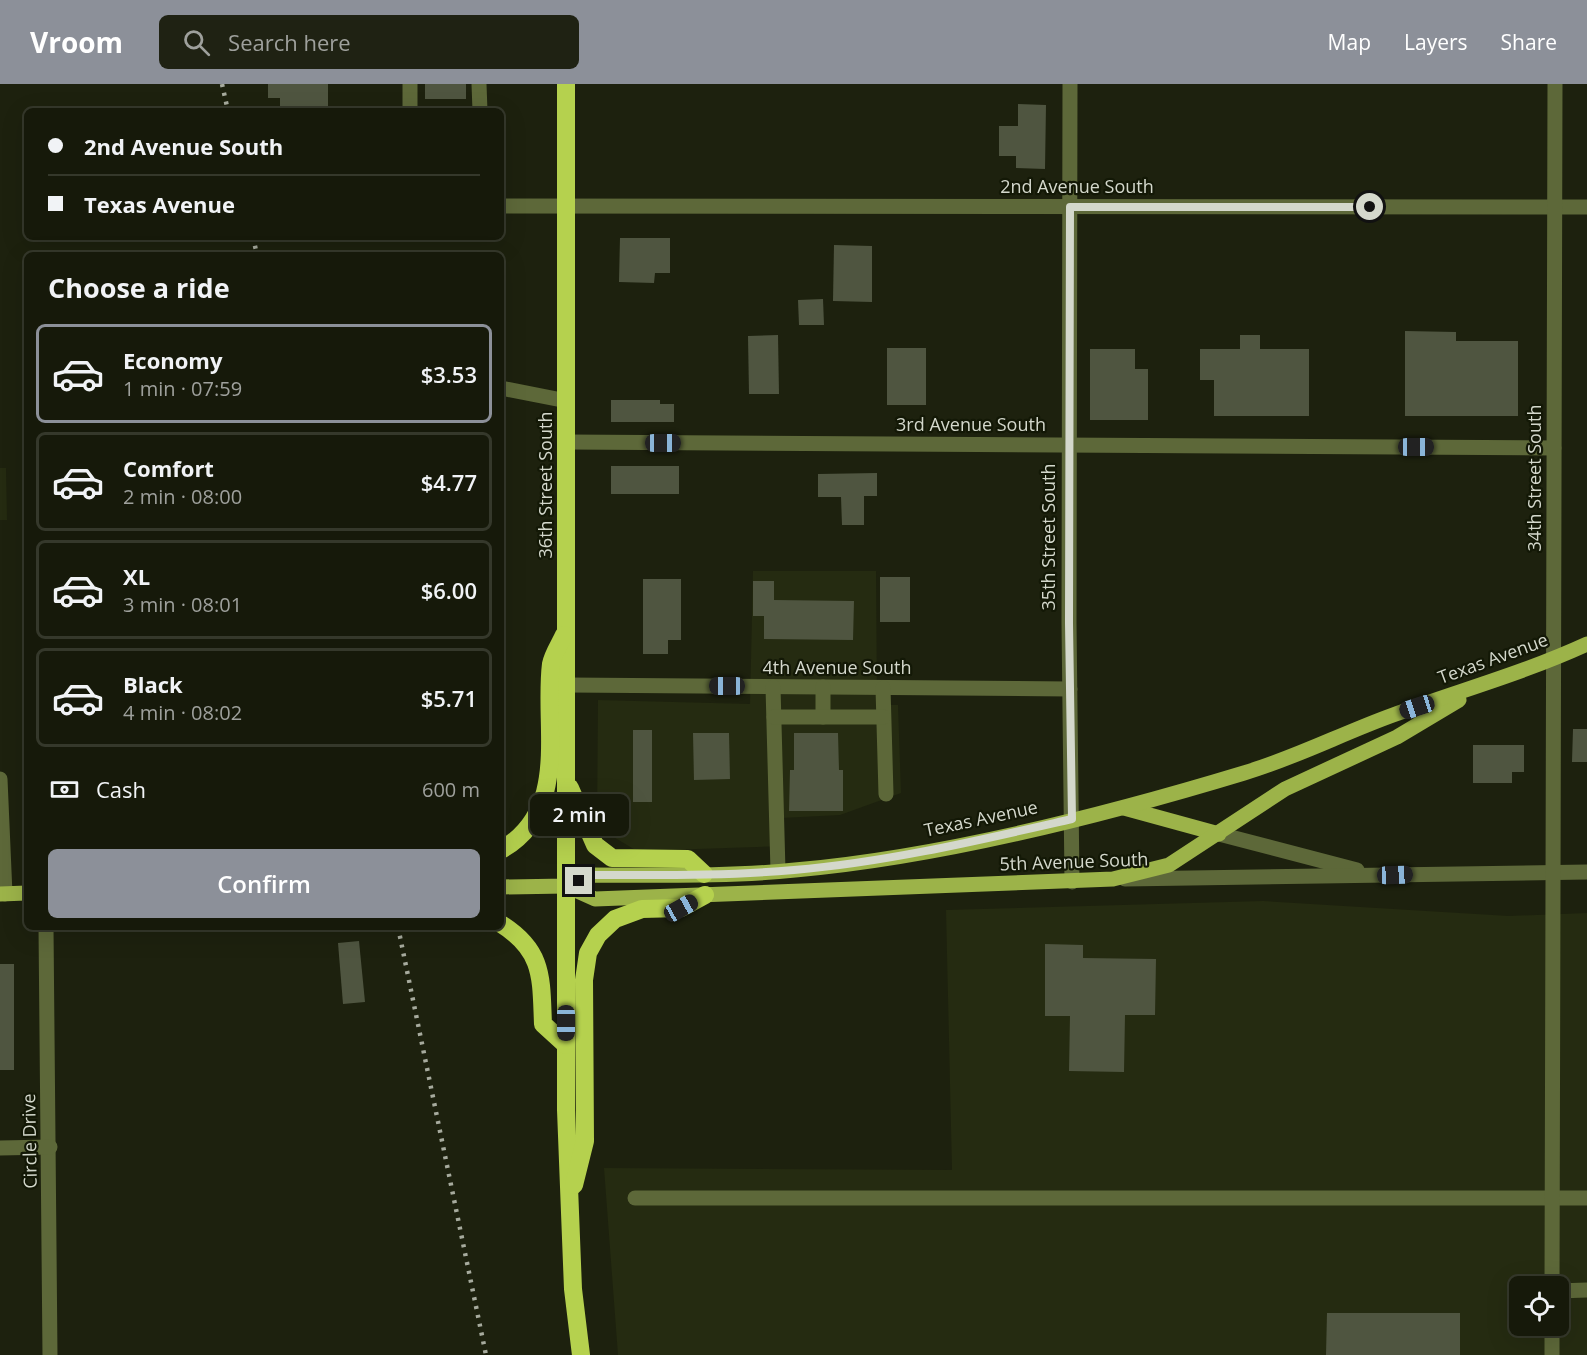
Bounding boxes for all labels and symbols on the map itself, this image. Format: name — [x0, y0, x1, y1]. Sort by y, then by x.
street label: 2nd Avenue South — [1000, 174, 1154, 198]
route start — [1356, 193, 1383, 220]
street label: 34th Street South — [1522, 405, 1546, 551]
street label: 36th Street South — [533, 412, 557, 558]
street label: 3rd Avenue South — [896, 412, 1046, 436]
car — [645, 434, 681, 452]
car — [1398, 438, 1434, 456]
street label: 35th Street South — [1036, 464, 1060, 610]
street label: Texas Avenue — [1434, 627, 1551, 689]
street label: 4th Avenue South — [763, 655, 911, 679]
car — [709, 677, 745, 695]
car — [1397, 693, 1437, 721]
callout: 2 min — [530, 794, 628, 836]
street label: Texas Avenue — [922, 794, 1040, 842]
street label: 5th Avenue South — [999, 846, 1149, 876]
car — [1377, 865, 1413, 885]
route end — [565, 867, 592, 894]
car — [661, 891, 701, 925]
car — [557, 1005, 575, 1041]
street label: Circle Drive — [16, 1093, 42, 1189]

